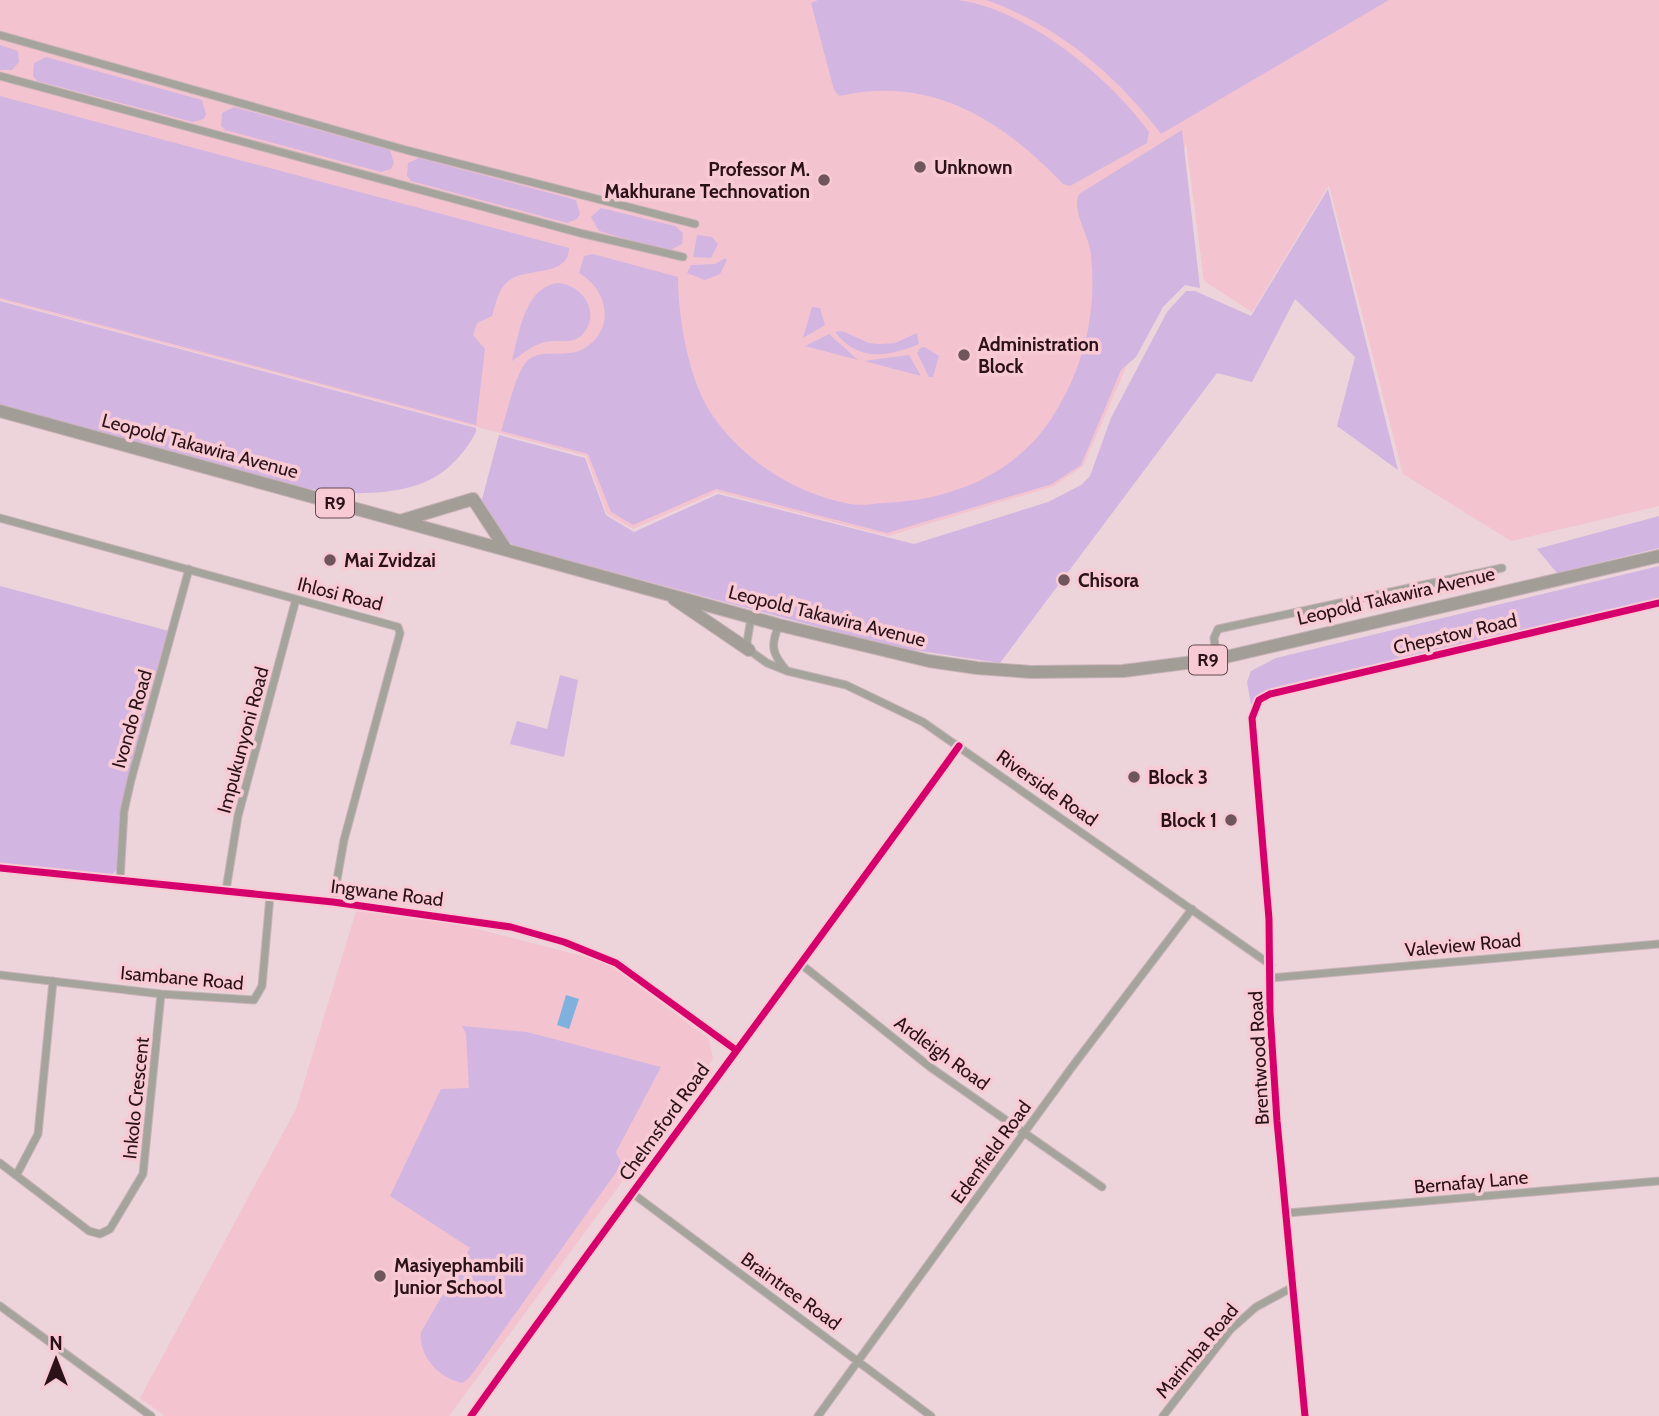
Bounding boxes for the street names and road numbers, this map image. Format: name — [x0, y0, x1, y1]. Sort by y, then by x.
street label: Leopold Takawira Avenue — [99, 409, 301, 483]
road number: R9 — [316, 489, 354, 518]
street label: Leopold Takawira Avenue — [1295, 562, 1497, 630]
street label: Ihlosi Road — [295, 572, 385, 616]
street label: Leopold Takawira Avenue — [726, 580, 928, 652]
street label: Chepstow Road — [1391, 609, 1519, 659]
road number: R9 — [1189, 646, 1227, 674]
street label: Impukunyoni Road — [212, 664, 274, 816]
street label: Ivondo Road — [107, 667, 157, 771]
street label: Riverside Road — [992, 745, 1102, 831]
street label: Ingwane Road — [329, 875, 445, 911]
street label: Valeview Road — [1404, 928, 1522, 962]
street label: Isambane Road — [119, 961, 245, 995]
street label: Brentwood Road — [1244, 990, 1274, 1126]
street label: Ardleigh Road — [890, 1011, 994, 1095]
street label: Inkolo Crescent — [118, 1035, 154, 1160]
street label: Chelmsford Road — [614, 1059, 714, 1185]
street label: Edenfield Road — [946, 1096, 1036, 1208]
street label: Bernafay Lane — [1413, 1166, 1529, 1198]
street label: Braintree Road — [737, 1247, 845, 1335]
street label: Marimba Road — [1151, 1299, 1243, 1403]

